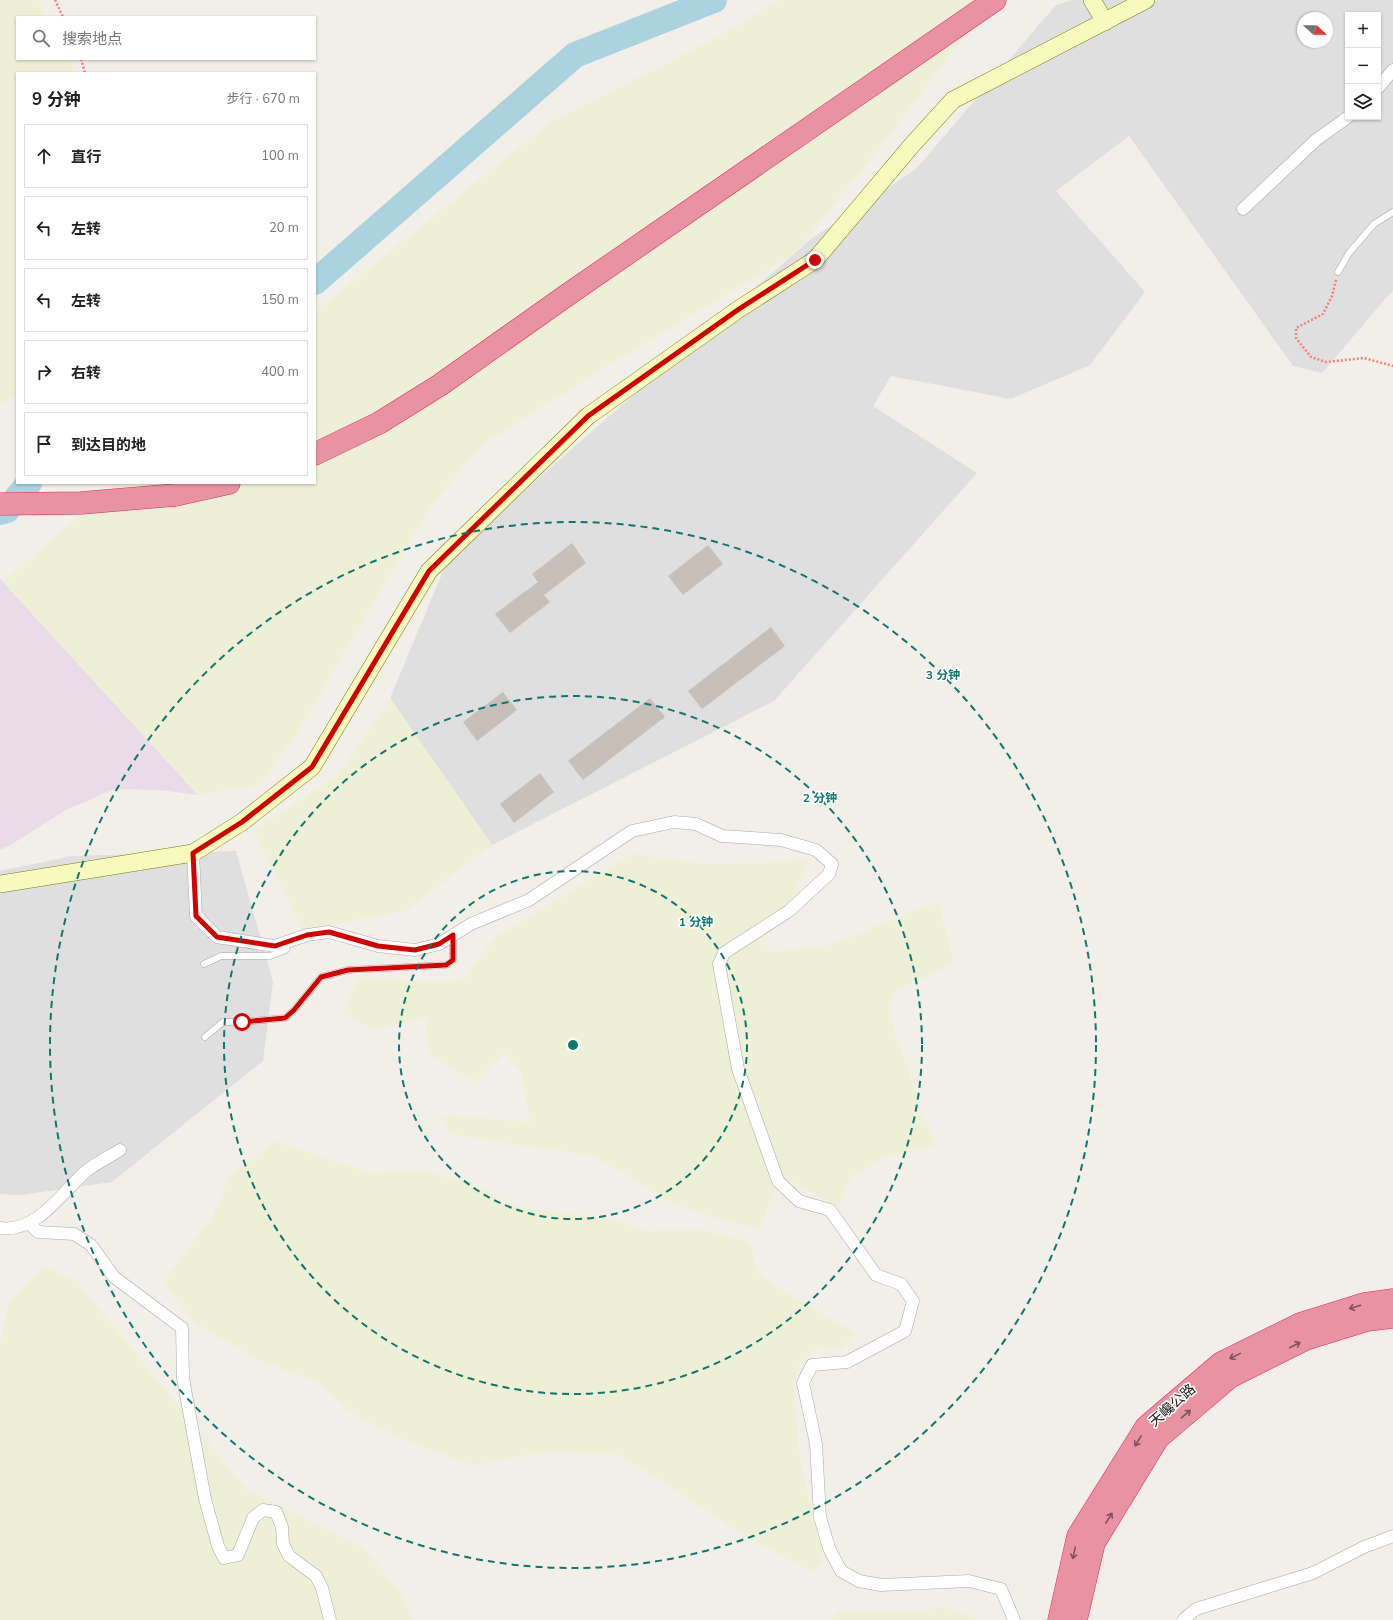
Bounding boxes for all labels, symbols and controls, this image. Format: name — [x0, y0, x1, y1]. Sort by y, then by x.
north arrow — [1297, 12, 1333, 48]
map controls — [1345, 12, 1381, 120]
button: + — [1345, 12, 1381, 48]
search box — [16, 16, 316, 60]
icon: search — [30, 27, 52, 49]
text: 搜索地点 — [62, 29, 122, 49]
button: − — [1345, 48, 1381, 84]
button: layers — [1345, 84, 1381, 120]
text: 9 分钟 — [32, 88, 81, 111]
text: 步行 · 670 m — [226, 90, 300, 108]
icon: ahead — [33, 145, 55, 167]
text: 直行 — [71, 147, 101, 167]
text: 100 m — [261, 147, 299, 165]
icon: left — [33, 217, 55, 239]
text: 左转 — [71, 219, 101, 239]
text: 20 m — [269, 219, 299, 237]
route end — [806, 251, 824, 269]
icon: left — [33, 289, 55, 311]
text: 左转 — [71, 291, 101, 311]
text: 150 m — [261, 291, 299, 309]
icon: right — [33, 361, 55, 383]
text: 右转 — [71, 363, 101, 383]
text: 400 m — [261, 363, 299, 381]
icon: arrive — [33, 433, 55, 455]
text: 到达目的地 — [71, 435, 146, 455]
text: 3 分钟 — [926, 667, 960, 683]
text: 2 分钟 — [803, 790, 837, 806]
text: 1 分钟 — [679, 914, 713, 930]
route start — [233, 1013, 251, 1031]
centre of rings — [566, 1038, 580, 1052]
one-way arrow — [1348, 1304, 1361, 1311]
one-way arrow — [1289, 1340, 1301, 1348]
one-way arrow — [1229, 1353, 1241, 1360]
street label: 天巉公路 — [1145, 1380, 1200, 1431]
one-way arrow — [1181, 1410, 1192, 1419]
one-way arrow — [1133, 1435, 1142, 1446]
one-way arrow — [1105, 1512, 1114, 1523]
one-way arrow — [1070, 1546, 1078, 1559]

